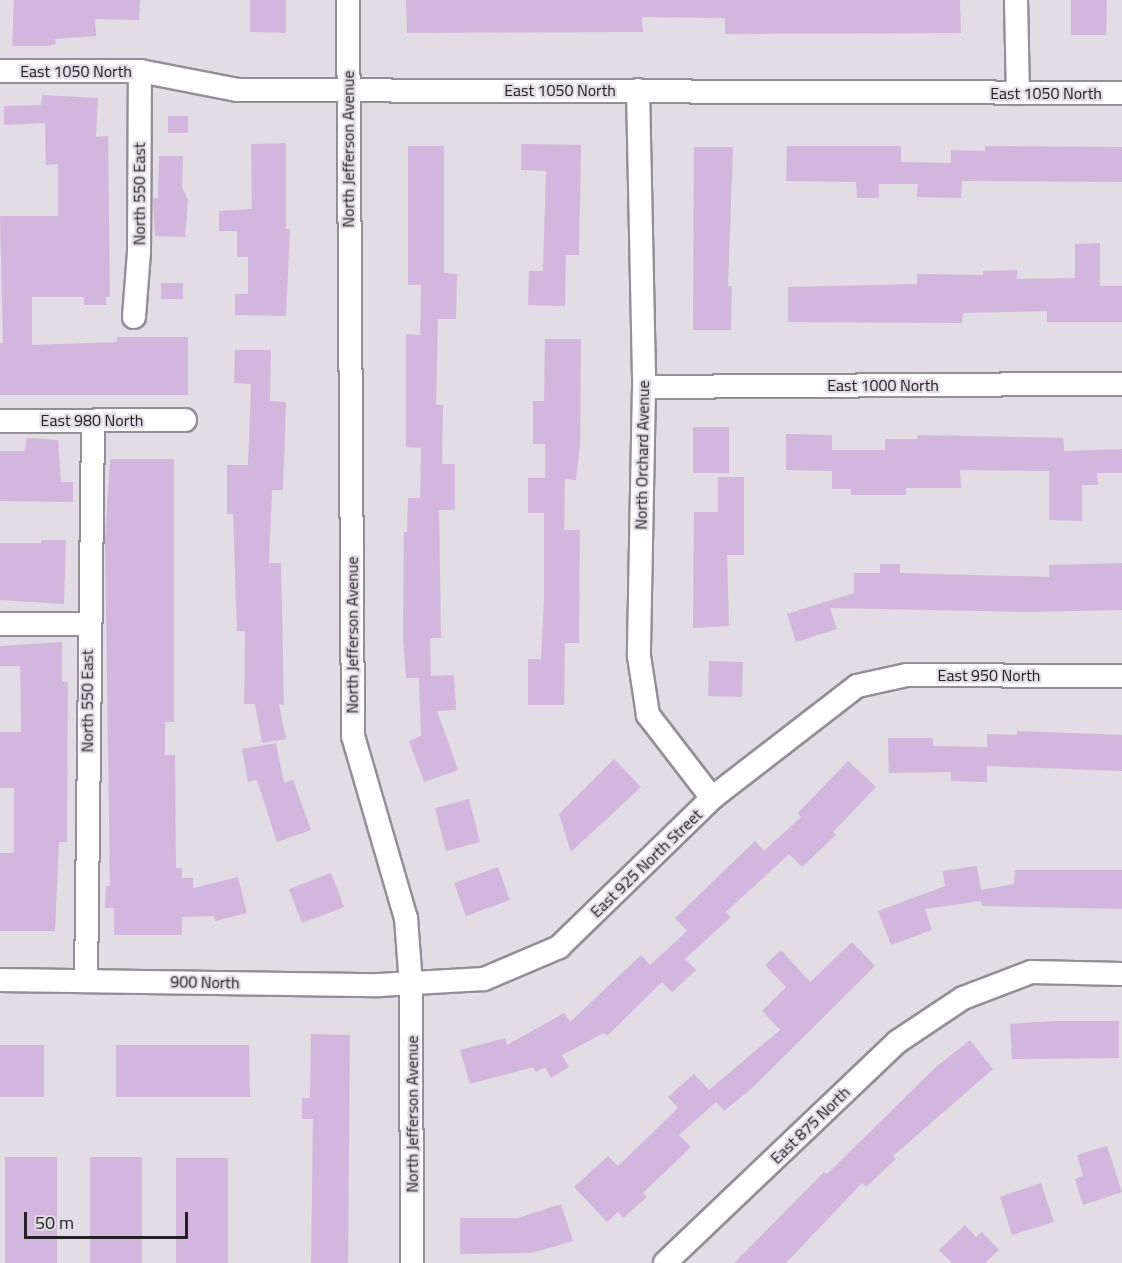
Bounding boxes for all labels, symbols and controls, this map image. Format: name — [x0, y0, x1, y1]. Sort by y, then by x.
street label: East 1050 North — [20, 61, 132, 81]
street label: North Jefferson Avenue — [338, 70, 358, 228]
street label: East 1050 North — [504, 80, 616, 100]
street label: East 1050 North — [990, 83, 1102, 103]
street label: North 550 East — [129, 143, 149, 245]
street label: East 1000 North — [827, 375, 939, 395]
street label: North Orchard Avenue — [631, 380, 653, 530]
street label: East 980 North — [41, 410, 143, 430]
street label: North Jefferson Avenue — [342, 556, 362, 714]
street label: North 550 East — [77, 650, 97, 752]
street label: East 950 North — [938, 665, 1040, 685]
street label: East 925 North Street — [586, 805, 706, 921]
street label: 900 North — [170, 972, 240, 992]
street label: North Jefferson Avenue — [402, 1035, 422, 1193]
street label: East 875 North — [766, 1082, 854, 1168]
scale bar — [27, 1200, 190, 1238]
text: 50 m — [35, 1209, 74, 1236]

